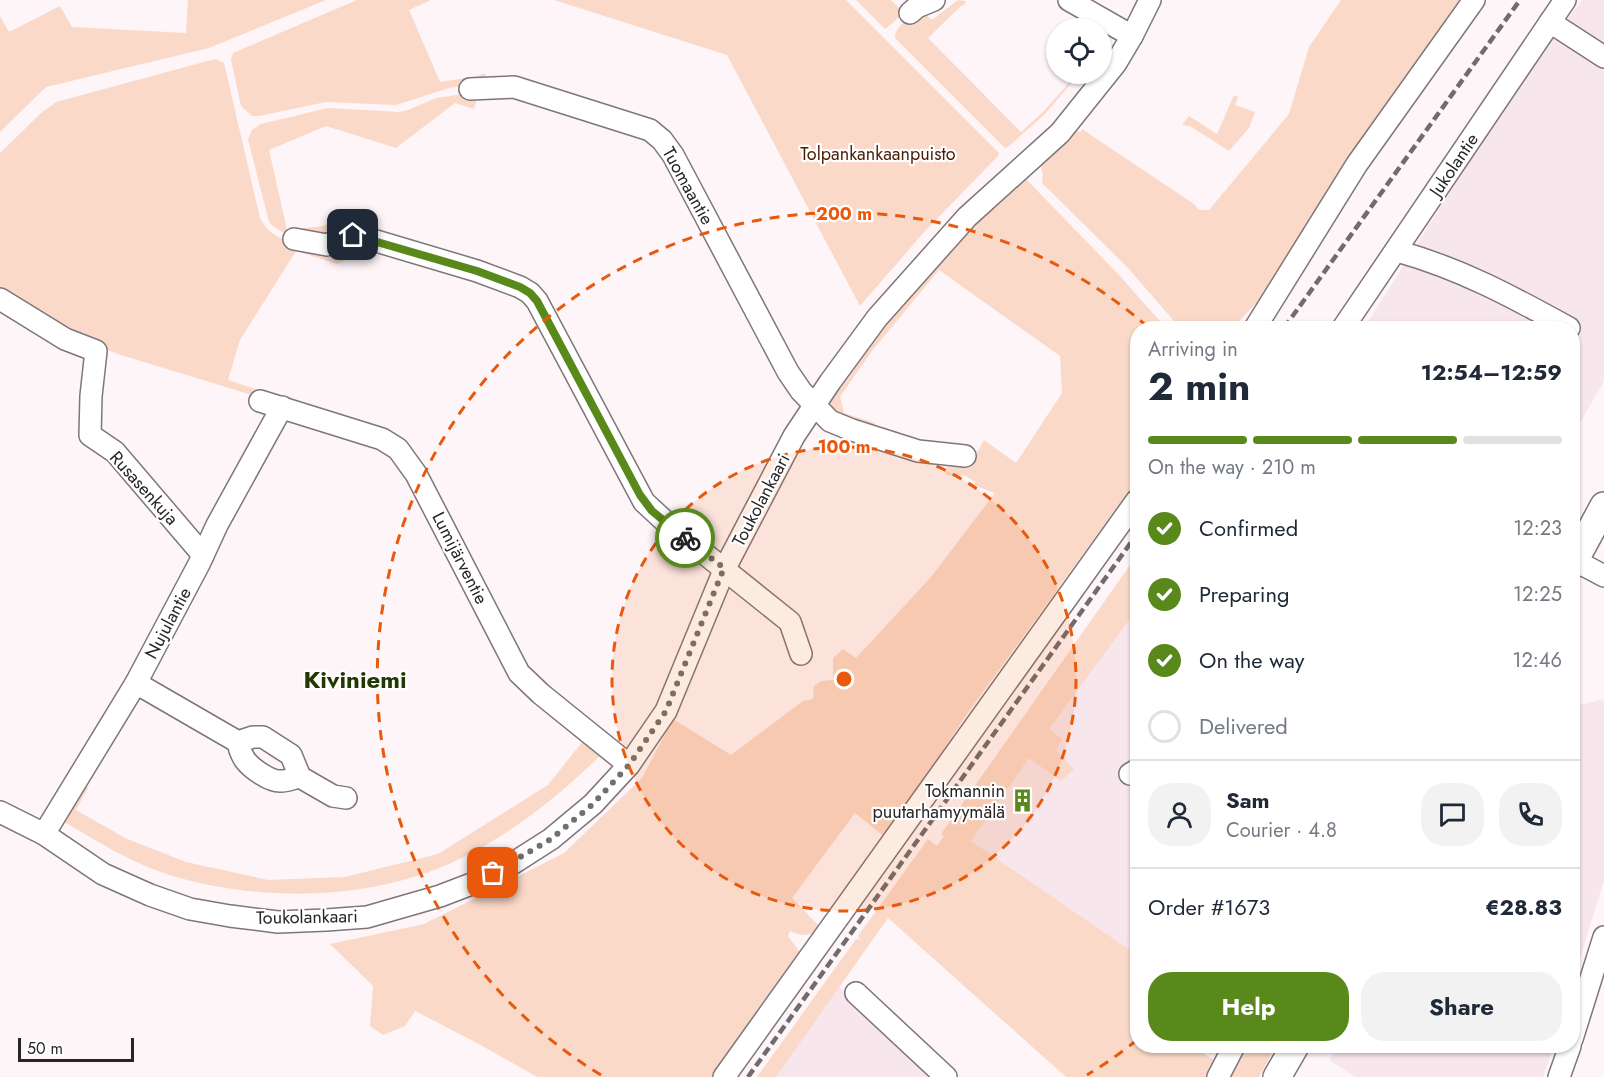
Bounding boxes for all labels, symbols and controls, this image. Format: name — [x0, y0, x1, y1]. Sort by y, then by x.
map controls — [1046, 18, 1112, 84]
button: locate — [1046, 18, 1112, 84]
street label: Jukolantie — [1422, 128, 1485, 204]
park label: Tolpankankaanpuisto — [800, 141, 956, 167]
street label: Tuomaantie — [656, 142, 720, 230]
text: 200 m — [816, 201, 872, 227]
pin — [327, 209, 378, 260]
icon: home — [336, 218, 369, 251]
text: Arriving in — [1148, 335, 1238, 364]
text: 12:54–12:59 — [1421, 356, 1562, 388]
text: 2 min — [1148, 358, 1250, 415]
text: 100 m — [817, 434, 871, 460]
street label: Rusasenkuja — [104, 445, 184, 531]
street label: Toukolankaari — [726, 449, 796, 551]
text: On the way · 210 m — [1148, 453, 1316, 482]
street label: Lumijärventie — [426, 507, 494, 609]
courier — [655, 508, 715, 568]
icon: check — [1148, 512, 1181, 545]
text: Confirmed — [1199, 512, 1298, 544]
text: 12:23 — [1513, 514, 1562, 543]
icon: bike — [669, 522, 702, 555]
icon: check — [1148, 578, 1181, 611]
text: Preparing — [1199, 578, 1290, 610]
text: 12:25 — [1513, 580, 1562, 609]
street label: Nujulantie — [138, 583, 198, 663]
icon: check — [1148, 644, 1181, 677]
text: On the way — [1199, 644, 1304, 676]
text: 12:46 — [1512, 646, 1562, 675]
district label: Kiviniemi — [303, 662, 407, 697]
centre of rings — [834, 669, 854, 689]
text: Delivered — [1199, 710, 1288, 742]
place label: Tokmannin puutarhamyymälä — [873, 778, 1005, 825]
button: person — [1148, 783, 1211, 846]
button: chat — [1421, 783, 1484, 846]
button: phone — [1499, 783, 1562, 846]
text: Sam — [1226, 784, 1270, 816]
building icon: Tokmannin puutarhamyymälä — [1010, 788, 1036, 814]
text: Courier · 4.8 — [1226, 816, 1337, 845]
pin — [467, 847, 518, 898]
icon: bag — [476, 856, 509, 889]
text: Order #1673 — [1148, 891, 1270, 923]
text: €28.83 — [1485, 891, 1562, 923]
street label: Toukolankaari — [256, 903, 358, 931]
button: Help — [1148, 972, 1349, 1041]
button: Share — [1361, 972, 1562, 1041]
scale bar — [18, 1035, 134, 1062]
text: 50 m — [27, 1037, 63, 1060]

